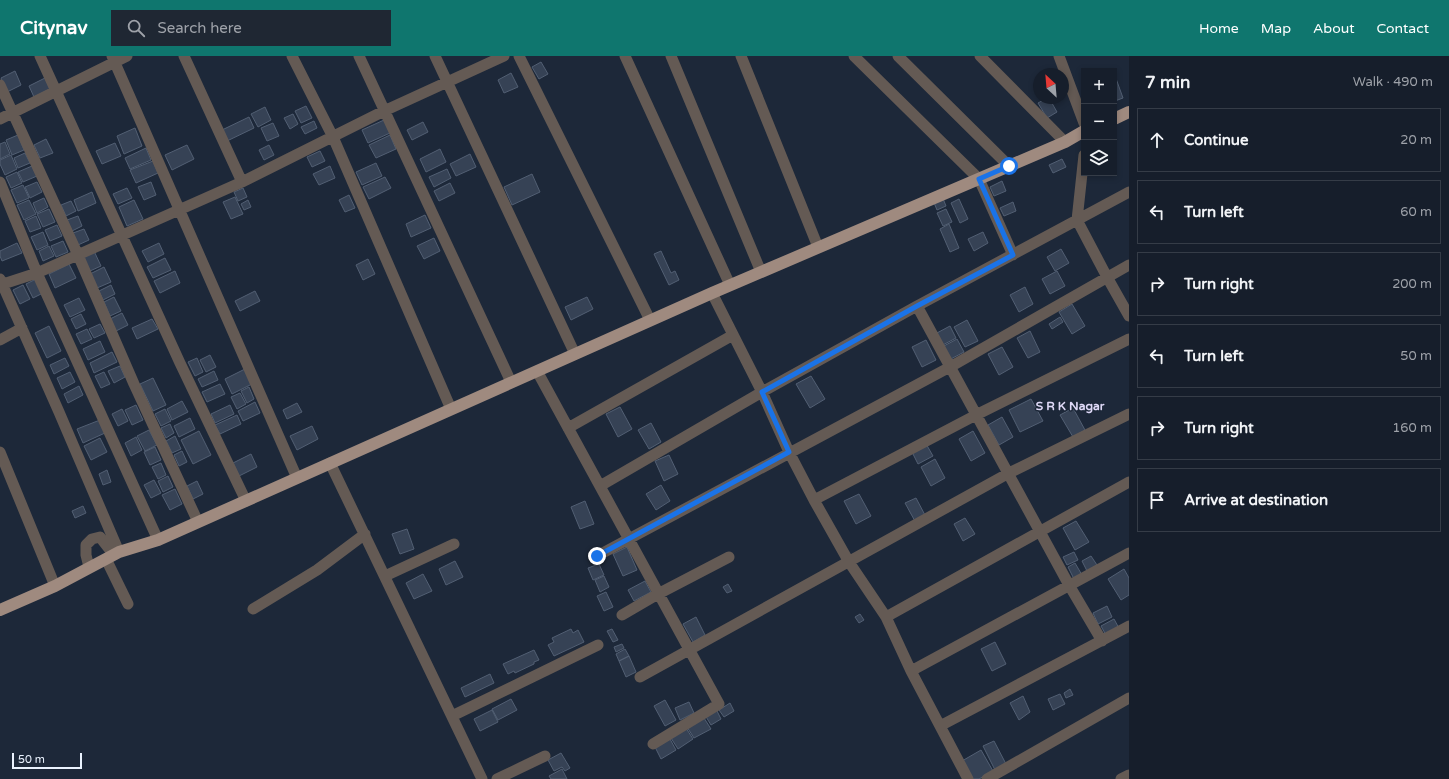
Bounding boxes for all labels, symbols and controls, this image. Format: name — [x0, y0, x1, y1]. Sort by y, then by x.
search box — [111, 10, 391, 46]
text: Citynav — [20, 17, 87, 39]
icon: search — [125, 17, 147, 39]
text: Search here — [157, 19, 242, 37]
text: Home — [1199, 20, 1239, 37]
text: Map — [1261, 20, 1291, 37]
text: About — [1313, 20, 1355, 37]
text: Contact — [1377, 20, 1429, 37]
north arrow — [1033, 68, 1069, 104]
map controls — [1081, 68, 1117, 176]
button: + — [1081, 68, 1117, 104]
text: 7 min — [1145, 72, 1190, 93]
text: Walk · 490 m — [1353, 74, 1433, 90]
button: − — [1081, 104, 1117, 140]
icon: ahead — [1146, 129, 1168, 151]
text: Continue — [1184, 131, 1248, 149]
text: 20 m — [1400, 132, 1432, 148]
button: layers — [1081, 140, 1117, 176]
route start — [1000, 157, 1018, 175]
icon: left — [1146, 201, 1168, 223]
text: Turn left — [1184, 203, 1244, 221]
text: 60 m — [1400, 204, 1432, 220]
icon: right — [1146, 273, 1168, 295]
text: Turn right — [1184, 275, 1254, 293]
text: 200 m — [1392, 276, 1432, 292]
icon: left — [1146, 345, 1168, 367]
text: Turn left — [1184, 347, 1244, 365]
text: 50 m — [1400, 348, 1432, 364]
district label: S R K Nagar — [1036, 399, 1105, 414]
icon: right — [1146, 417, 1168, 439]
text: Turn right — [1184, 419, 1254, 437]
text: 160 m — [1392, 420, 1432, 436]
icon: arrive — [1146, 489, 1168, 511]
text: Arrive at destination — [1184, 491, 1328, 509]
route end — [588, 547, 606, 565]
scale bar — [12, 751, 82, 770]
text: 50 m — [18, 753, 45, 766]

